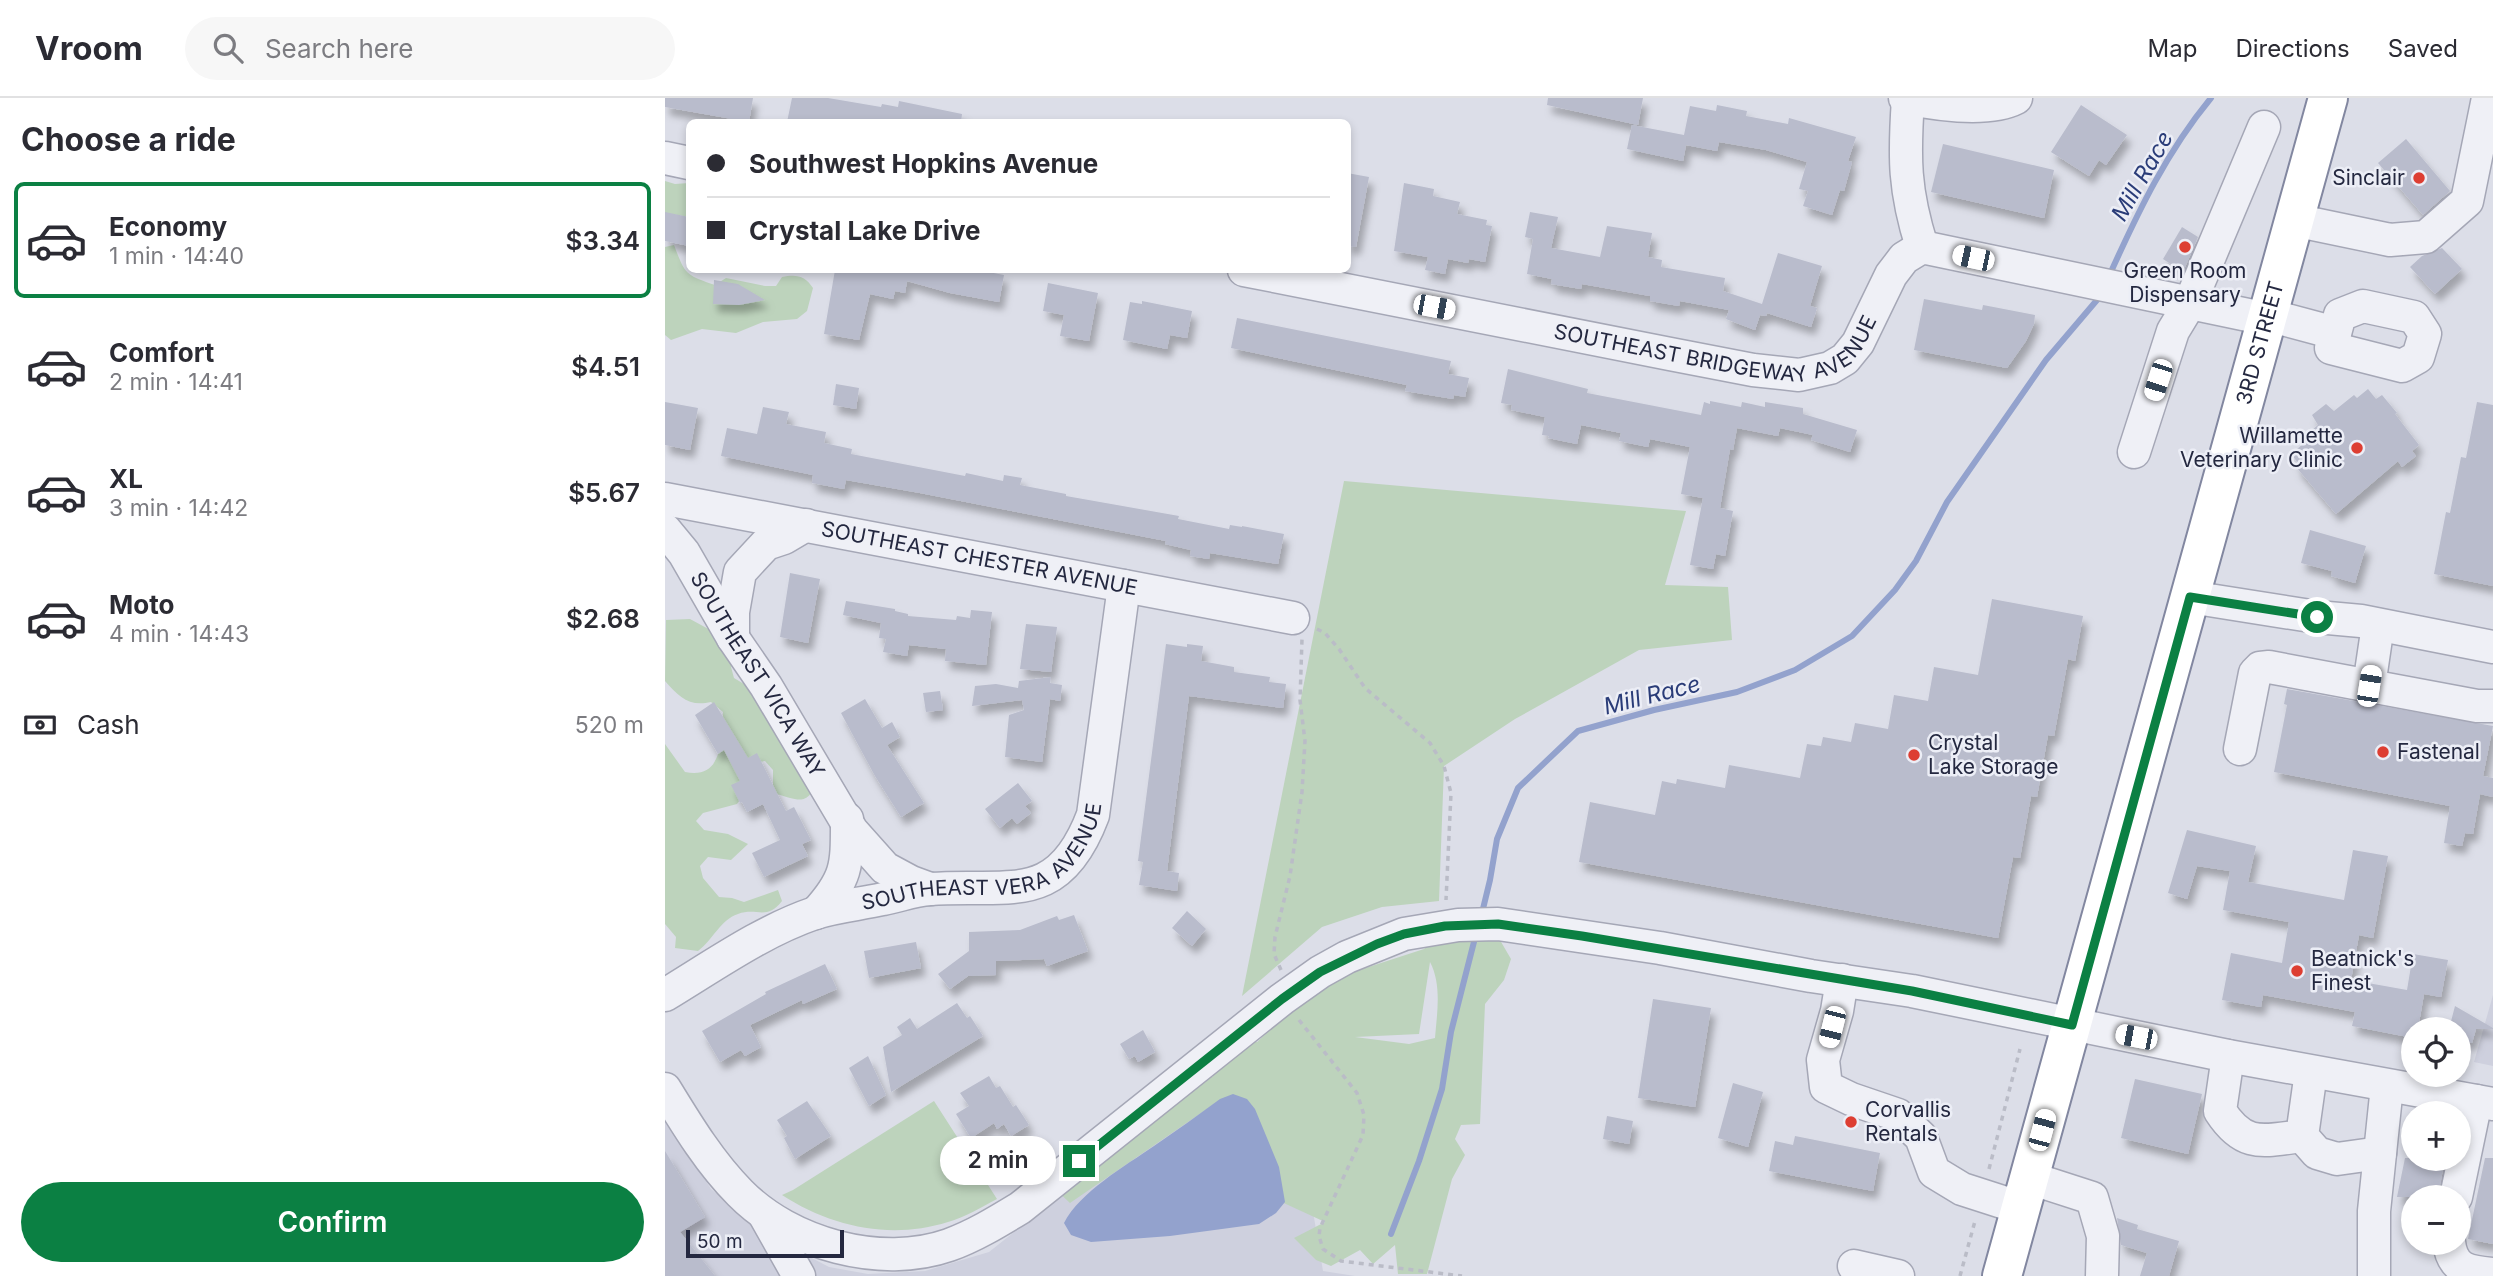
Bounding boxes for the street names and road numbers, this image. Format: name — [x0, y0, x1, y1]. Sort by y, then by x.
street label: 3RD STREET — [2231, 278, 2289, 407]
street label: SOUTHEAST BRIDGEWAY AVENUE — [1535, 293, 1883, 343]
street label: SOUTHEAST CHESTER AVENUE — [819, 516, 1140, 600]
street label: SOUTHEAST VICA WAY — [686, 567, 830, 782]
street label: SOUTHEAST VERA AVENUE — [860, 801, 1107, 915]

